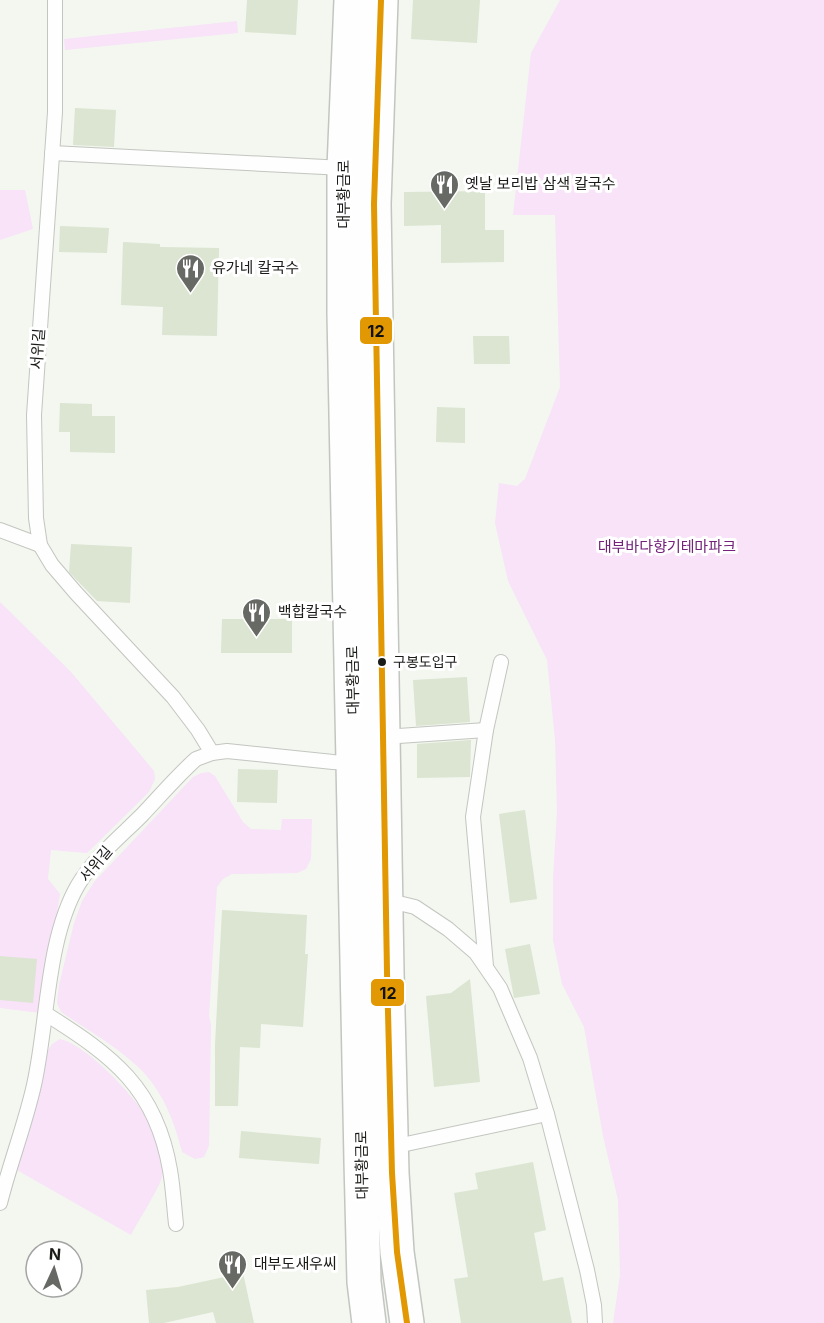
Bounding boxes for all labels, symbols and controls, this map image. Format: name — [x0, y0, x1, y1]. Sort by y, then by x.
street label: 대부황금로 — [334, 159, 353, 229]
restaurant icon: 옛날 보리밥 삼색 칼국수 — [428, 168, 460, 210]
place label: 옛날 보리밥 삼색 칼국수 — [465, 174, 616, 193]
restaurant icon: 유가네 칼국수 — [175, 252, 207, 294]
place label: 유가네 칼국수 — [212, 258, 299, 277]
line badge: 12 — [359, 316, 393, 345]
text: 12 — [368, 321, 384, 341]
street label: 서위길 — [27, 328, 48, 370]
park label: 대부바다향기테마파크 — [598, 537, 736, 556]
restaurant icon: 백합칼국수 — [241, 596, 273, 638]
place label: 백합칼국수 — [278, 602, 347, 621]
street label: 대부황금로 — [342, 645, 363, 715]
place label: 구봉도입구 — [393, 653, 458, 670]
marker: 구봉도입구 — [376, 656, 388, 668]
street label: 서위길 — [75, 842, 116, 886]
line badge: 12 — [370, 978, 405, 1007]
text: 12 — [380, 983, 396, 1003]
street label: 대부황금로 — [351, 1130, 372, 1200]
north arrow — [24, 1239, 84, 1299]
text: N — [48, 1244, 62, 1264]
restaurant icon: 대부도새우씨 — [217, 1248, 249, 1290]
place label: 대부도새우씨 — [254, 1254, 337, 1273]

